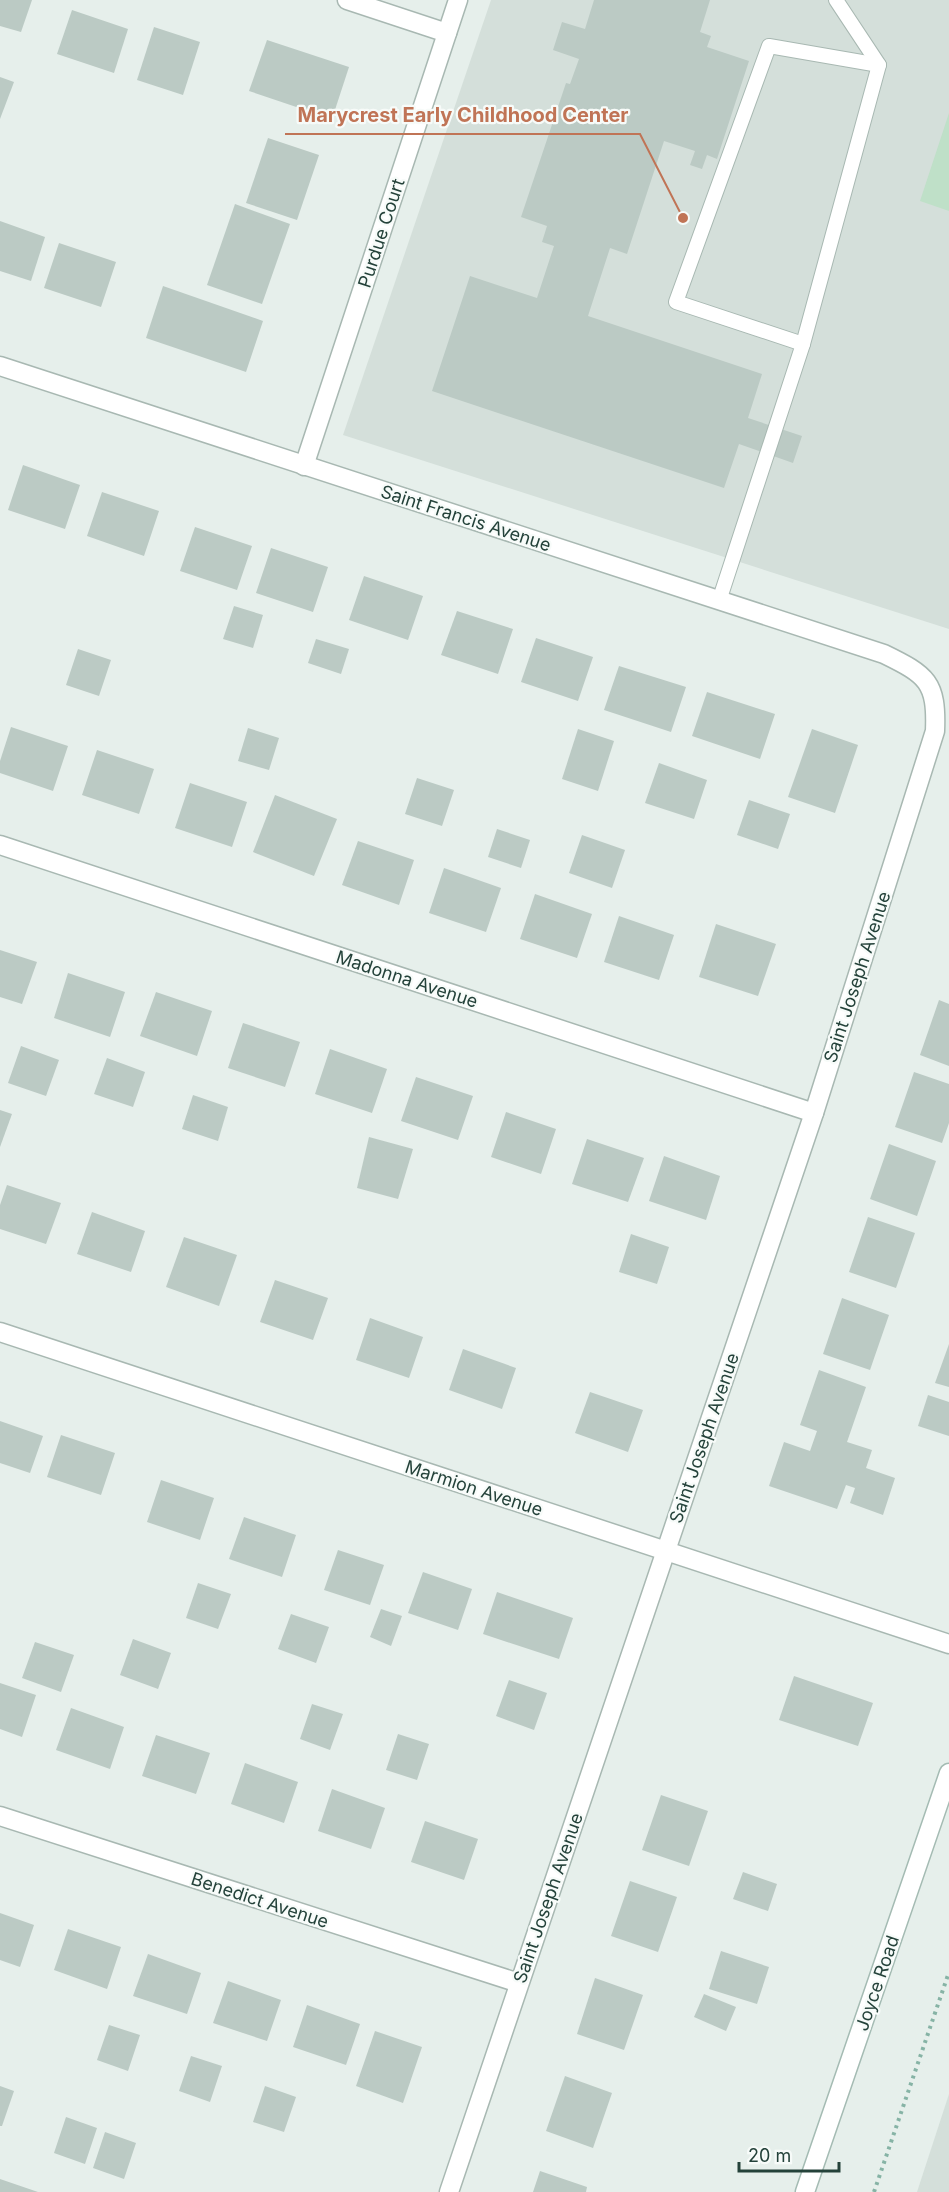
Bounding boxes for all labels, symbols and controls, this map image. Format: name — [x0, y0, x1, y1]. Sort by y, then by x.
callout: Marycrest Early Childhood Center — [285, 96, 640, 134]
text: Marycrest Early Childhood Center — [298, 103, 628, 127]
street label: Purdue Court — [353, 176, 409, 290]
street label: Saint Francis Avenue — [378, 481, 554, 555]
street label: Saint Joseph Avenue — [819, 889, 895, 1065]
street label: Madonna Avenue — [333, 946, 481, 1012]
street label: Saint Joseph Avenue — [665, 1350, 743, 1526]
street label: Marmion Avenue — [403, 1456, 545, 1520]
street label: Saint Joseph Avenue — [509, 1810, 587, 1986]
street label: Benedict Avenue — [189, 1868, 331, 1932]
street label: Joyce Road — [851, 1932, 903, 2034]
scale bar — [739, 2135, 840, 2173]
text: 20 m — [748, 2145, 791, 2166]

